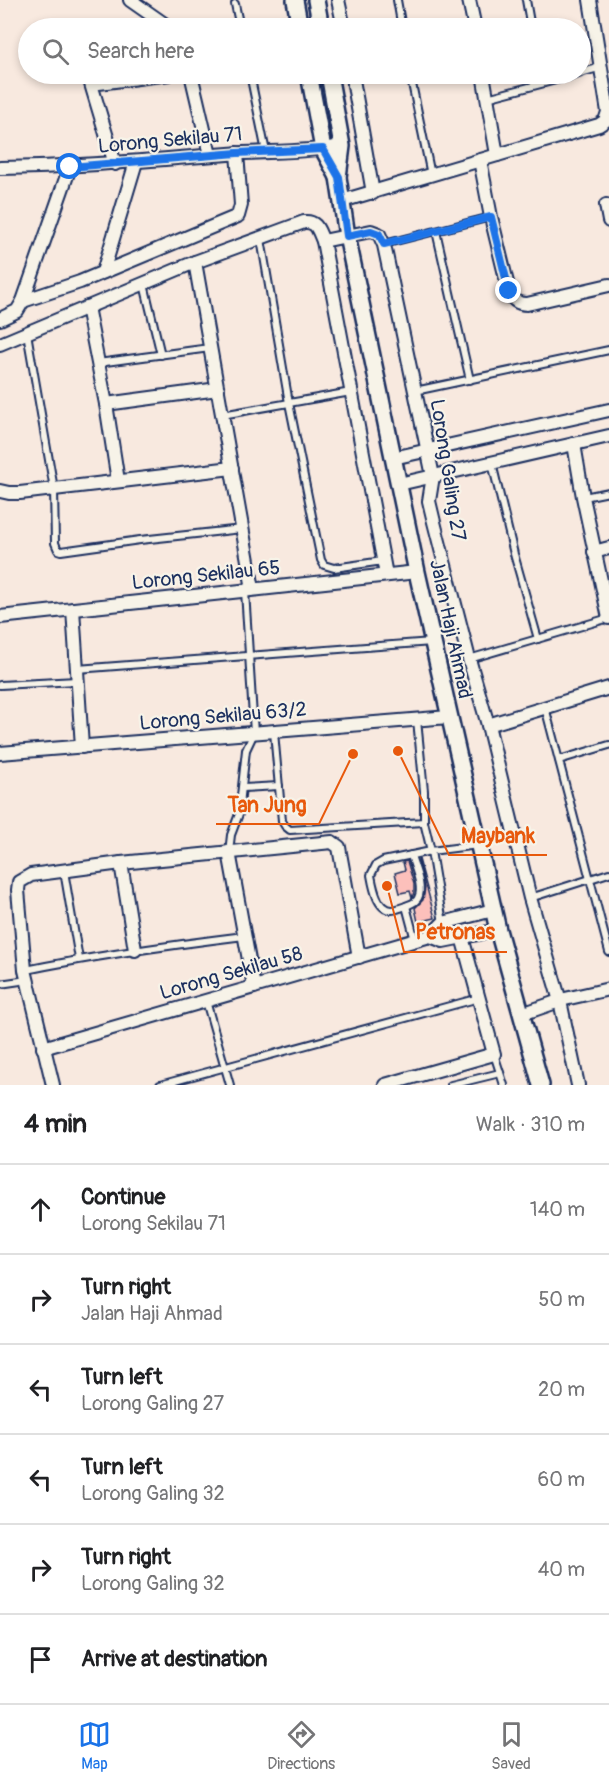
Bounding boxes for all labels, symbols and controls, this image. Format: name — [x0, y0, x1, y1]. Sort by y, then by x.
search box — [18, 18, 591, 84]
icon: search — [39, 35, 72, 68]
text: Search here — [87, 37, 194, 65]
street label: Lorong Sekilau 71 — [97, 121, 243, 159]
route start — [56, 153, 82, 179]
route end — [495, 277, 521, 303]
street label: Lorong Galing 27 — [424, 397, 472, 543]
street label: Lorong Sekilau 65 — [131, 555, 281, 595]
street label: Jalan Haji Ahmad — [424, 557, 478, 701]
street label: Lorong Sekilau 63/2 — [138, 696, 308, 736]
callout: Tan Jung — [216, 785, 319, 824]
text: Tan Jung — [226, 792, 307, 819]
callout: Maybank — [449, 816, 547, 855]
text: Maybank — [461, 823, 535, 850]
callout: Petronas — [404, 913, 507, 952]
text: Petronas — [415, 919, 495, 946]
street label: Lorong Sekilau 58 — [157, 941, 305, 1005]
text: 4 min — [24, 1108, 87, 1140]
text: Walk · 310 m — [476, 1112, 585, 1137]
text: Continue — [81, 1183, 165, 1211]
icon: ahead — [24, 1193, 57, 1226]
text: 140 m — [530, 1197, 585, 1222]
text: Lorong Sekilau 71 — [81, 1211, 226, 1236]
text: Turn right — [81, 1273, 171, 1301]
icon: right — [24, 1283, 57, 1316]
text: 50 m — [538, 1287, 585, 1312]
text: Jalan Haji Ahmad — [81, 1301, 223, 1326]
text: Turn left — [81, 1363, 163, 1391]
icon: left — [24, 1373, 57, 1406]
text: 20 m — [538, 1377, 585, 1402]
text: Lorong Galing 27 — [81, 1391, 224, 1416]
text: Turn left — [81, 1453, 163, 1481]
icon: left — [24, 1463, 57, 1496]
text: 60 m — [538, 1467, 585, 1492]
text: Lorong Galing 32 — [81, 1481, 225, 1506]
text: Turn right — [81, 1543, 171, 1571]
icon: right — [24, 1553, 57, 1586]
text: 40 m — [538, 1557, 585, 1582]
text: Lorong Galing 32 — [81, 1571, 225, 1596]
icon: arrive — [24, 1643, 57, 1676]
text: Arrive at destination — [81, 1645, 267, 1673]
tab: Map — [78, 1718, 111, 1774]
tab: Directions — [267, 1718, 335, 1774]
tab: Saved — [491, 1718, 531, 1774]

